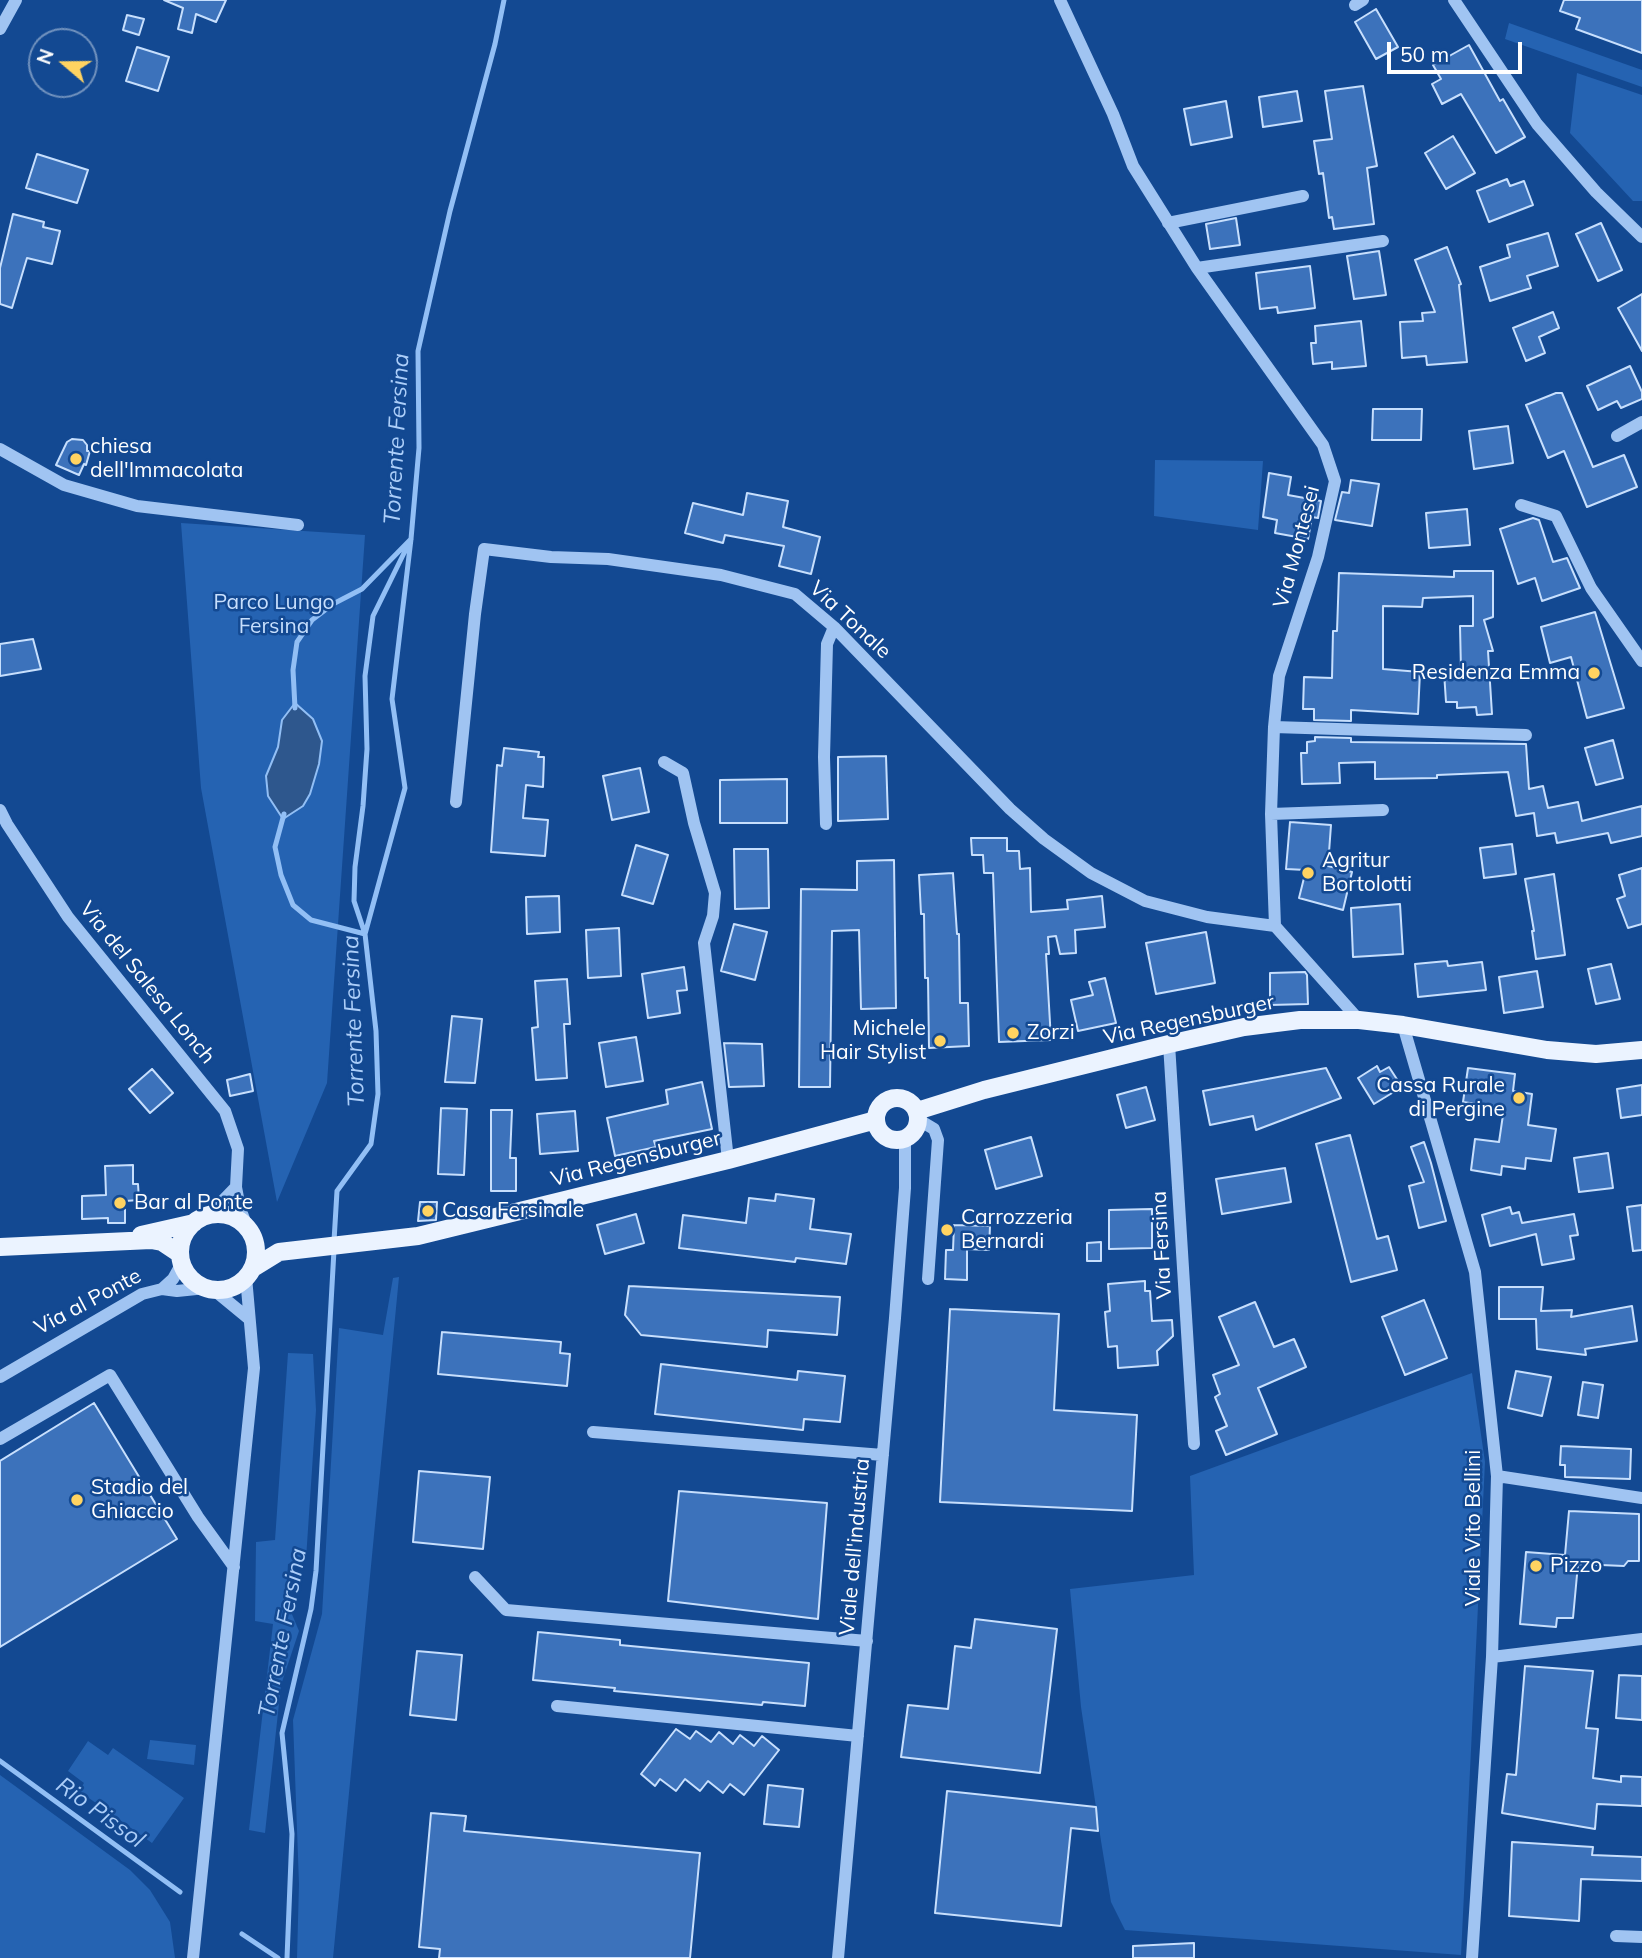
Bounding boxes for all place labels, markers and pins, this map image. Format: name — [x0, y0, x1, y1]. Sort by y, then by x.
place label: chiesa dell'Immacolata — [90, 434, 243, 484]
marker: chiesa dell'Immacolata — [68, 451, 84, 467]
place label: Residenza Emma — [1412, 660, 1580, 686]
marker: Residenza Emma — [1586, 665, 1602, 681]
place label: Agritur Bortolotti — [1322, 848, 1412, 898]
marker: Agritur Bortolotti — [1300, 865, 1316, 881]
place label: Michele Hair Stylist — [820, 1016, 926, 1066]
place label: Zorzi — [1027, 1020, 1075, 1046]
marker: Zorzi — [1005, 1025, 1021, 1041]
marker: Michele Hair Stylist — [932, 1033, 948, 1049]
place label: Cassa Rurale di Pergine — [1376, 1073, 1505, 1123]
marker: Cassa Rurale di Pergine — [1511, 1090, 1527, 1106]
place label: Bar al Ponte — [134, 1190, 253, 1216]
marker: Bar al Ponte — [112, 1195, 128, 1211]
place label: Casa Fersinale — [442, 1198, 584, 1224]
marker: Casa Fersinale — [420, 1203, 436, 1219]
place label: Carrozzeria Bernardi — [961, 1205, 1073, 1255]
marker: Carrozzeria Bernardi — [939, 1222, 955, 1238]
place label: Stadio del Ghiaccio — [91, 1475, 188, 1525]
marker: Stadio del Ghiaccio — [69, 1492, 85, 1508]
place label: Pizzo — [1550, 1553, 1602, 1579]
marker: Pizzo — [1528, 1558, 1544, 1574]

